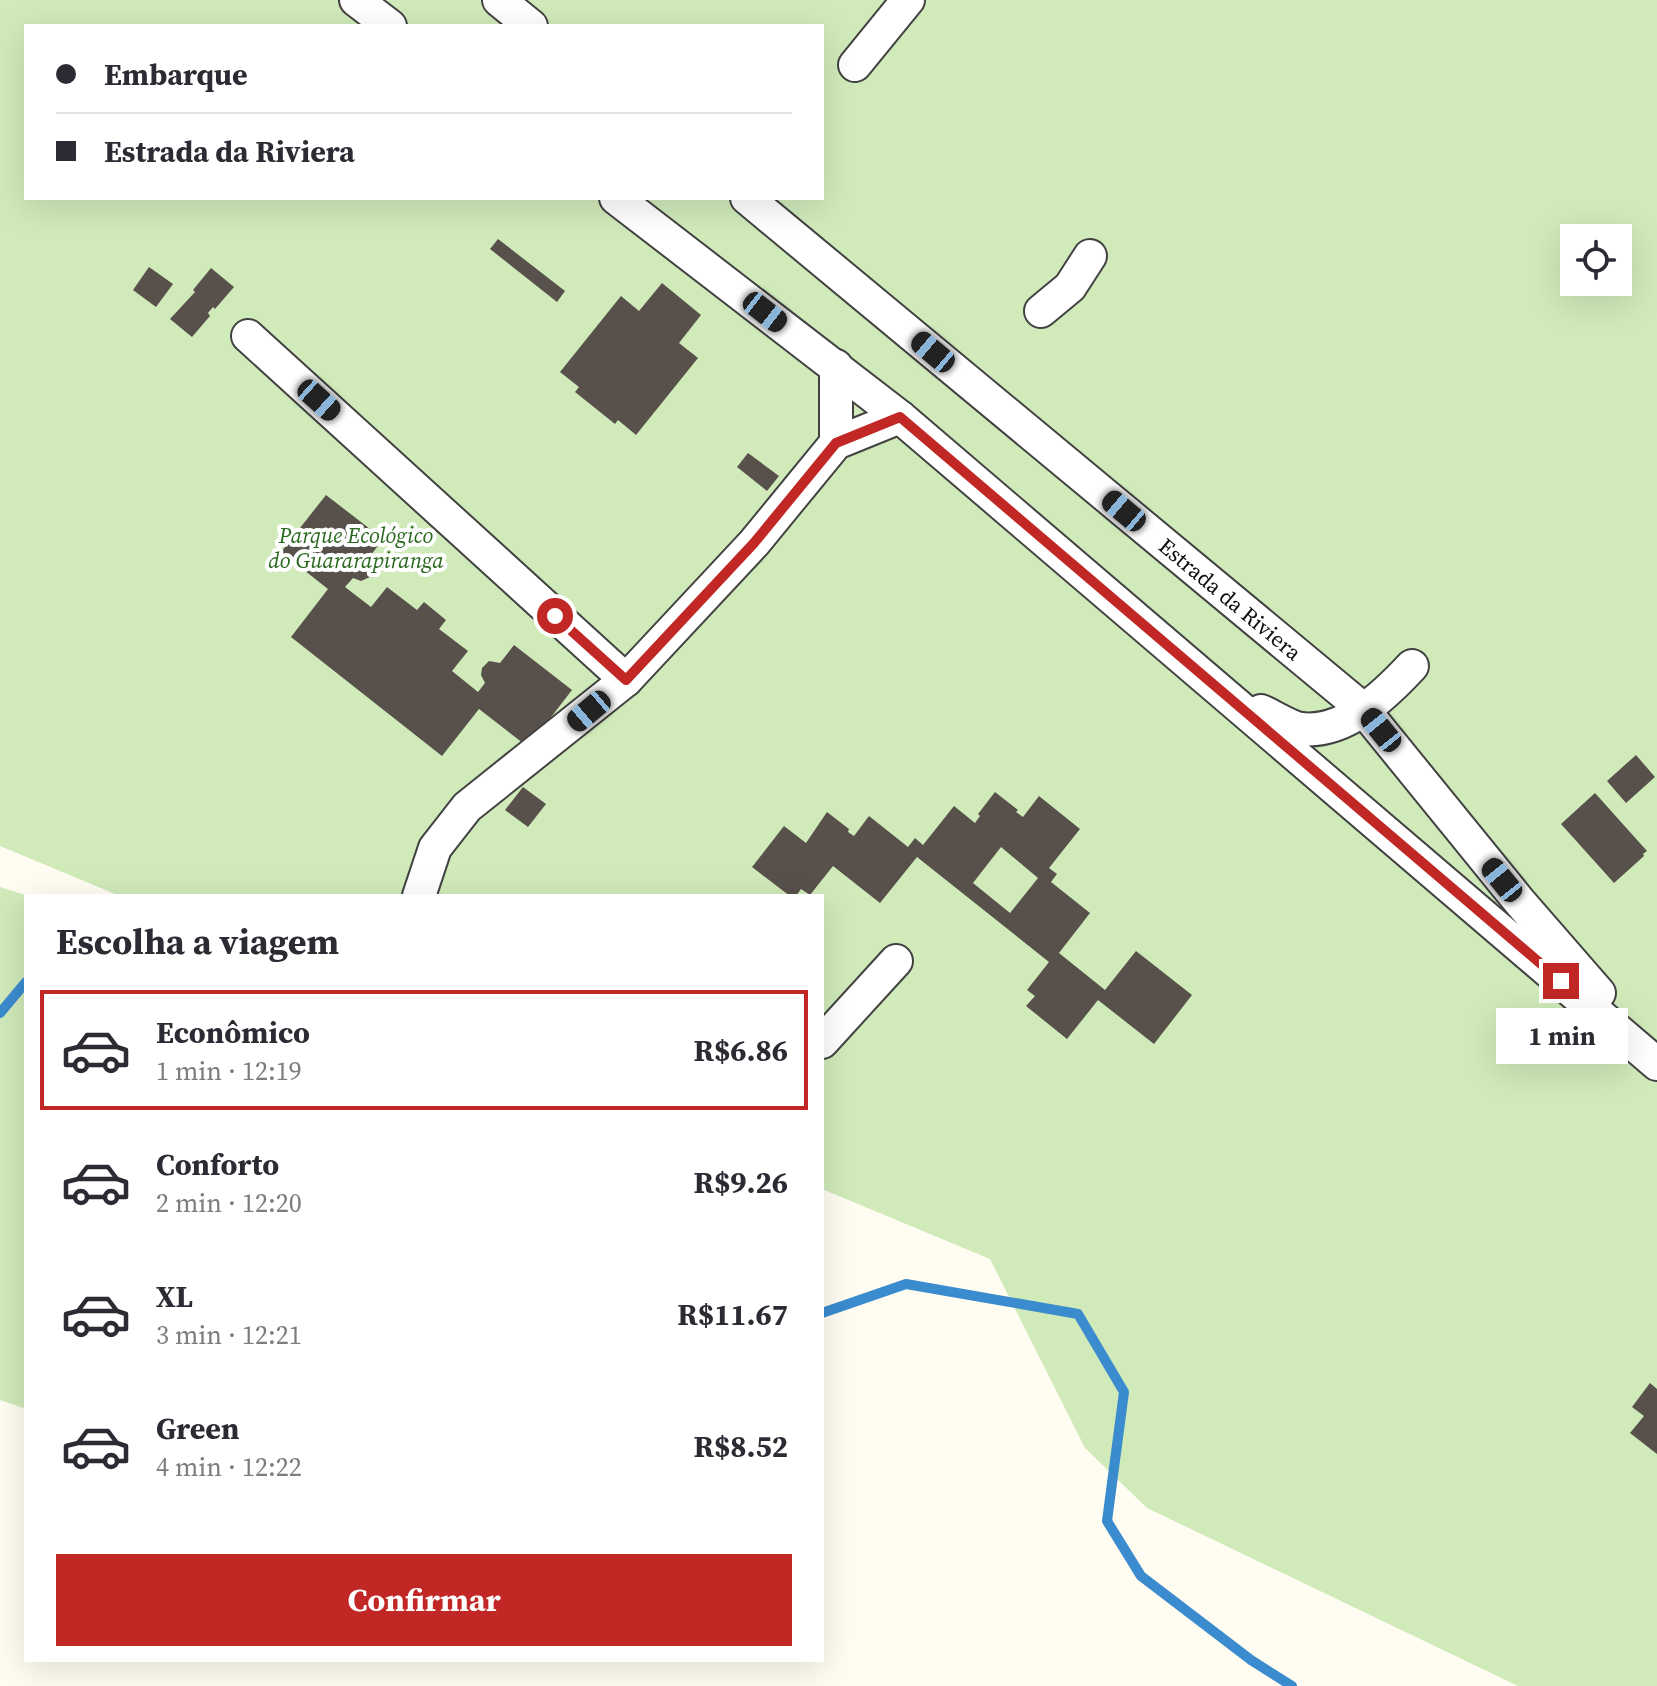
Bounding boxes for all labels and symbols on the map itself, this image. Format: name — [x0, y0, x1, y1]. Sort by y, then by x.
car — [739, 288, 791, 336]
car — [907, 327, 959, 377]
car — [293, 375, 345, 425]
car — [1098, 486, 1150, 536]
park label: Parque Ecológico do Guararapiranga — [268, 520, 444, 575]
street label: Estrada da Riviera — [1153, 531, 1309, 668]
route start — [537, 598, 573, 634]
car — [563, 686, 615, 736]
car — [1357, 704, 1405, 756]
car — [1478, 854, 1526, 906]
route end — [1543, 963, 1579, 999]
callout: 1 min — [1495, 1009, 1627, 1065]

